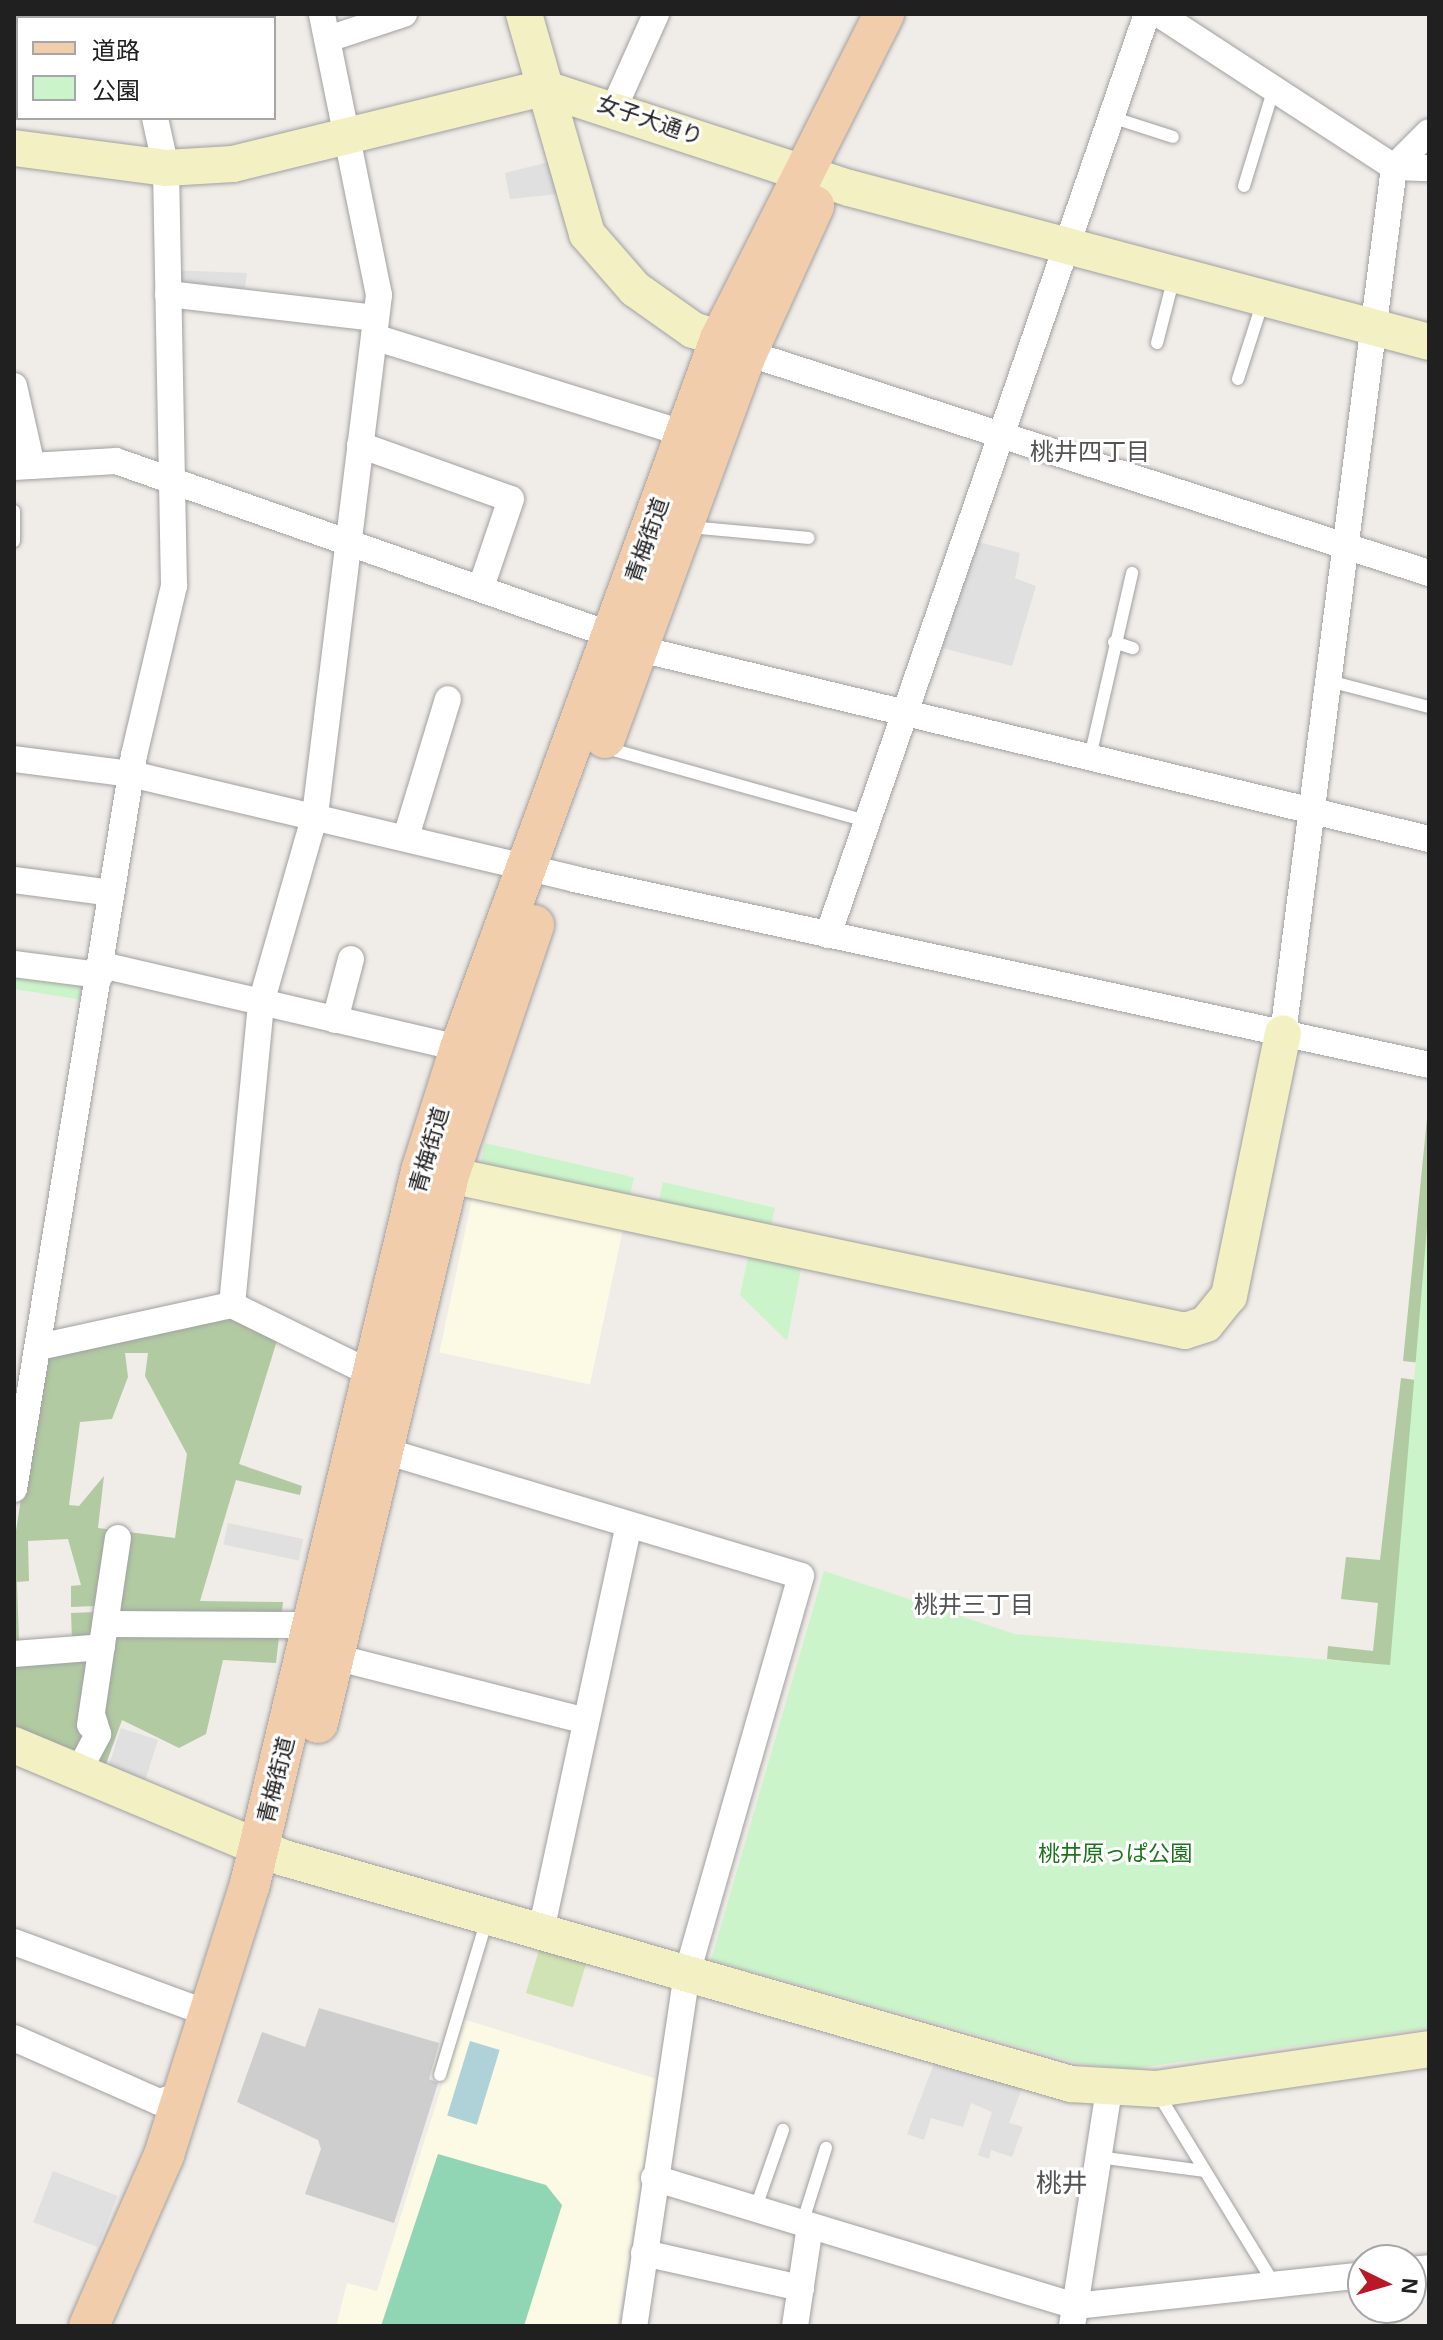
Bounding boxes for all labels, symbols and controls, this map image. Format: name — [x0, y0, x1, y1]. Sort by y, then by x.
legend — [16, 16, 276, 120]
text: 道路 — [92, 37, 140, 64]
text: 公園 — [92, 77, 140, 104]
street label: 女子大通り — [594, 90, 706, 150]
district label: 桃井四丁目 — [1030, 438, 1150, 466]
street label: 青梅街道 — [620, 494, 674, 586]
street label: 青梅街道 — [404, 1104, 454, 1196]
district label: 桃井三丁目 — [914, 1591, 1034, 1619]
street label: 青梅街道 — [253, 1734, 299, 1826]
park label: 桃井原っぱ公園 — [1038, 1841, 1192, 1867]
district label: 桃井 — [1036, 2168, 1088, 2200]
north arrow — [1347, 2244, 1427, 2324]
text: N — [1396, 2277, 1423, 2295]

